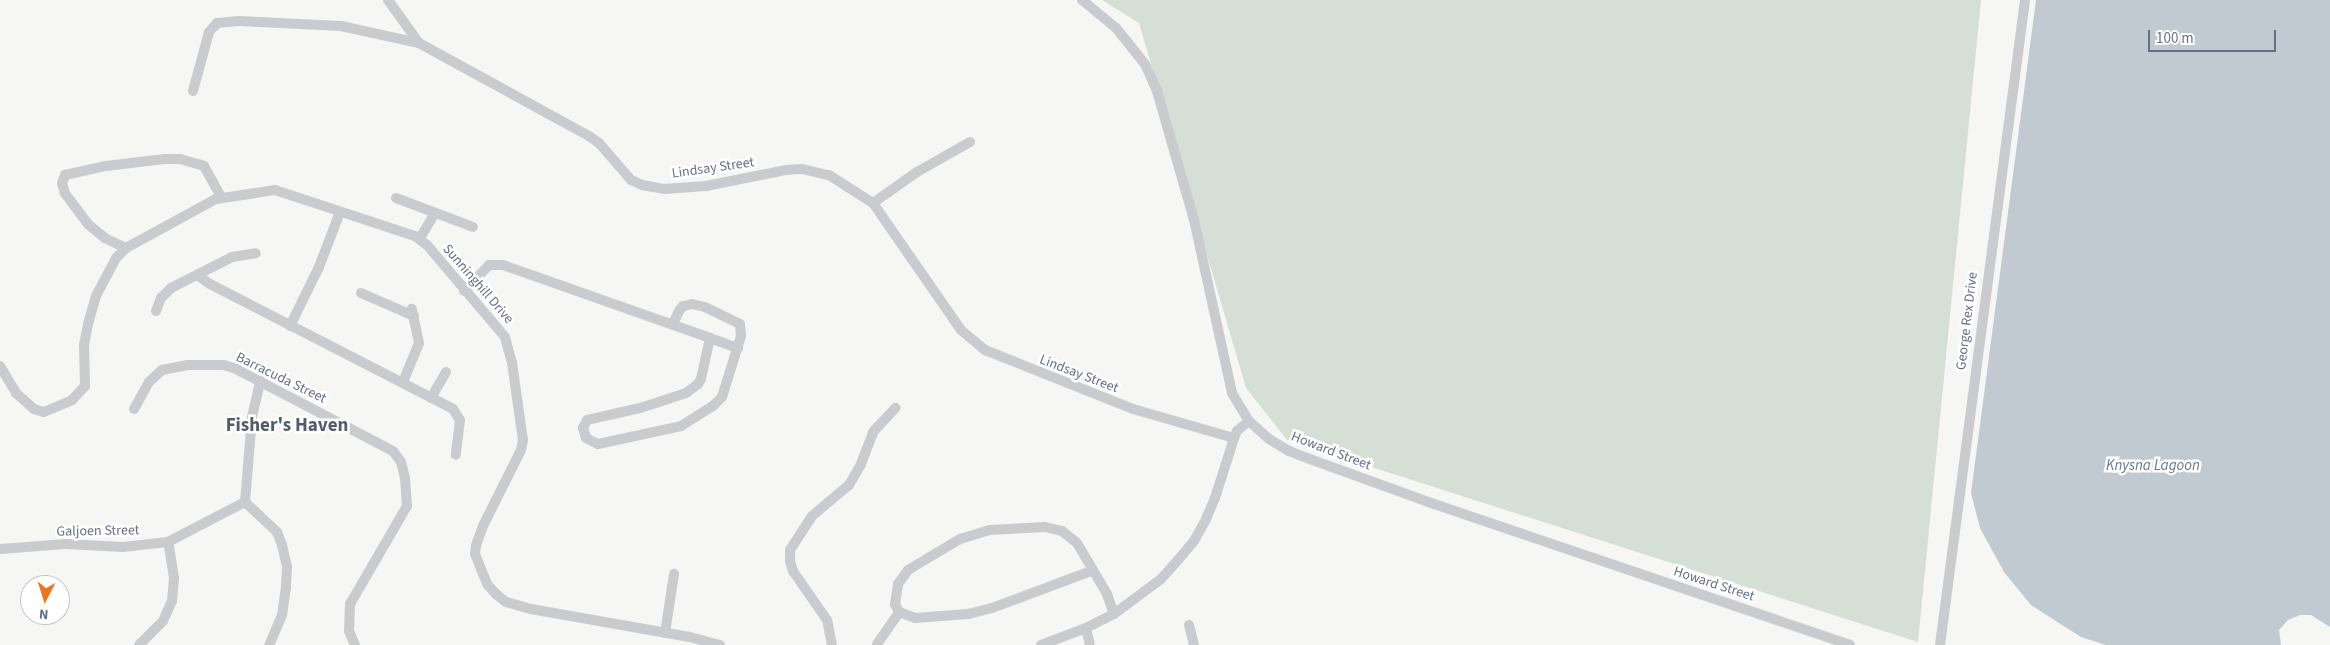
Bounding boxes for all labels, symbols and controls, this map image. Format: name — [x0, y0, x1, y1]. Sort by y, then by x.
scale bar — [2150, 20, 2278, 52]
text: 100 m — [2156, 28, 2194, 49]
street label: Lindsay Street — [671, 154, 755, 182]
street label: Sunninghill Drive — [439, 241, 517, 327]
street label: George Rex Drive — [1953, 271, 1981, 371]
street label: Barracuda Street — [233, 349, 329, 407]
street label: Lindsay Street — [1037, 351, 1121, 397]
district label: Fisher's Haven — [226, 415, 348, 437]
street label: Howard Street — [1289, 428, 1373, 474]
water label: Knysna Lagoon — [2106, 457, 2200, 475]
street label: Galjoen Street — [56, 522, 140, 540]
street label: Howard Street — [1671, 563, 1757, 605]
north arrow — [20, 575, 70, 625]
text: N — [38, 604, 49, 624]

